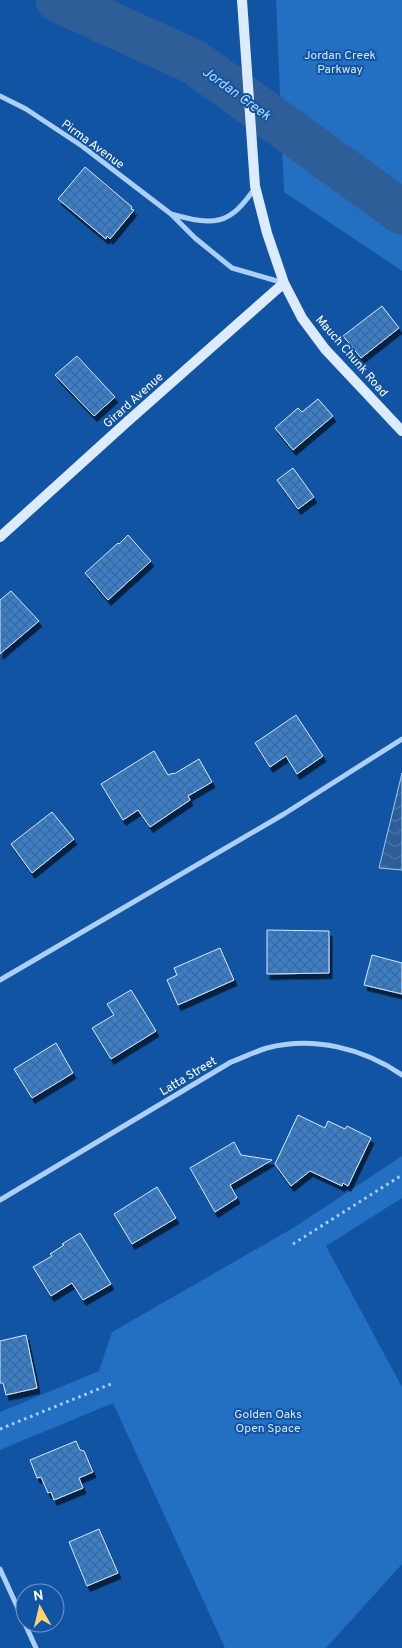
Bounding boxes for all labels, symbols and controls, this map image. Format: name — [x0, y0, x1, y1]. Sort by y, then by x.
park label: Jordan Creek Parkway — [304, 48, 376, 78]
water label: Jordan Creek — [199, 64, 274, 125]
street label: Pirma Avenue — [58, 117, 127, 173]
street label: Mauch Chunk Road — [311, 313, 391, 401]
street label: Girard Avenue — [100, 369, 167, 432]
street label: Latta Street — [157, 1054, 220, 1100]
park label: Golden Oaks Open Space — [234, 1407, 302, 1437]
north arrow — [15, 1583, 65, 1633]
text: N — [32, 1587, 45, 1606]

